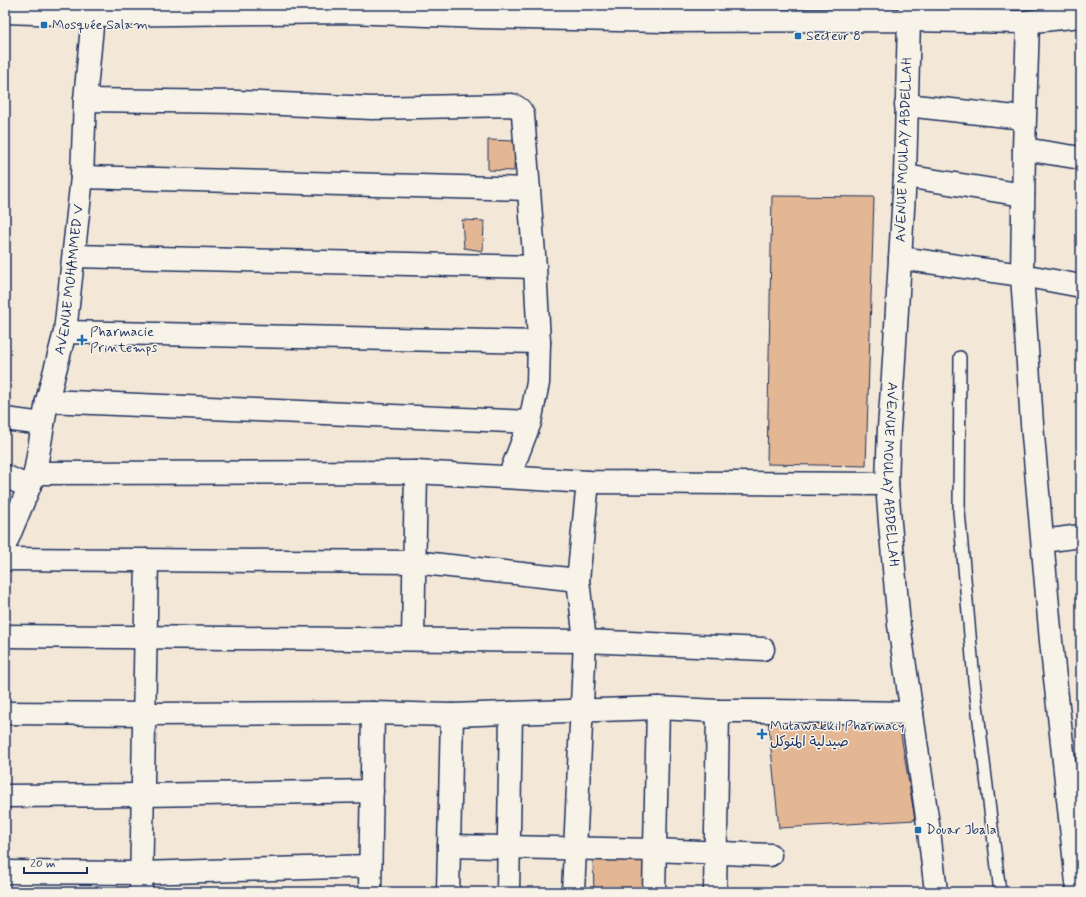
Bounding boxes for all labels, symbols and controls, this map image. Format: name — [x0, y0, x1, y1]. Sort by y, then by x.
place label: Mosquée Salam — [52, 16, 148, 34]
marker: Mosquée Salam — [39, 20, 49, 30]
place label: Secteur 8 — [806, 27, 861, 45]
marker: Secteur 8 — [793, 31, 803, 41]
street label: AVENUE MOULAY ABDELLAH — [892, 57, 916, 243]
street label: AVENUE MOHAMMED V — [50, 203, 88, 357]
place label: Pharmacie Printemps — [90, 323, 157, 357]
marker: Pharmacie Printemps — [77, 335, 87, 345]
street label: AVENUE MOULAY ABDELLAH — [878, 381, 903, 567]
place label: Mutawakkil Pharmacy صيدلية المتوكل — [770, 717, 904, 751]
marker: Mutawakkil Pharmacy صيدلية المتوكل — [757, 729, 767, 739]
place label: Douar Jbala — [926, 821, 997, 839]
marker: Douar Jbala — [913, 825, 923, 835]
scale bar — [24, 849, 87, 875]
text: 20 m — [30, 856, 56, 872]

